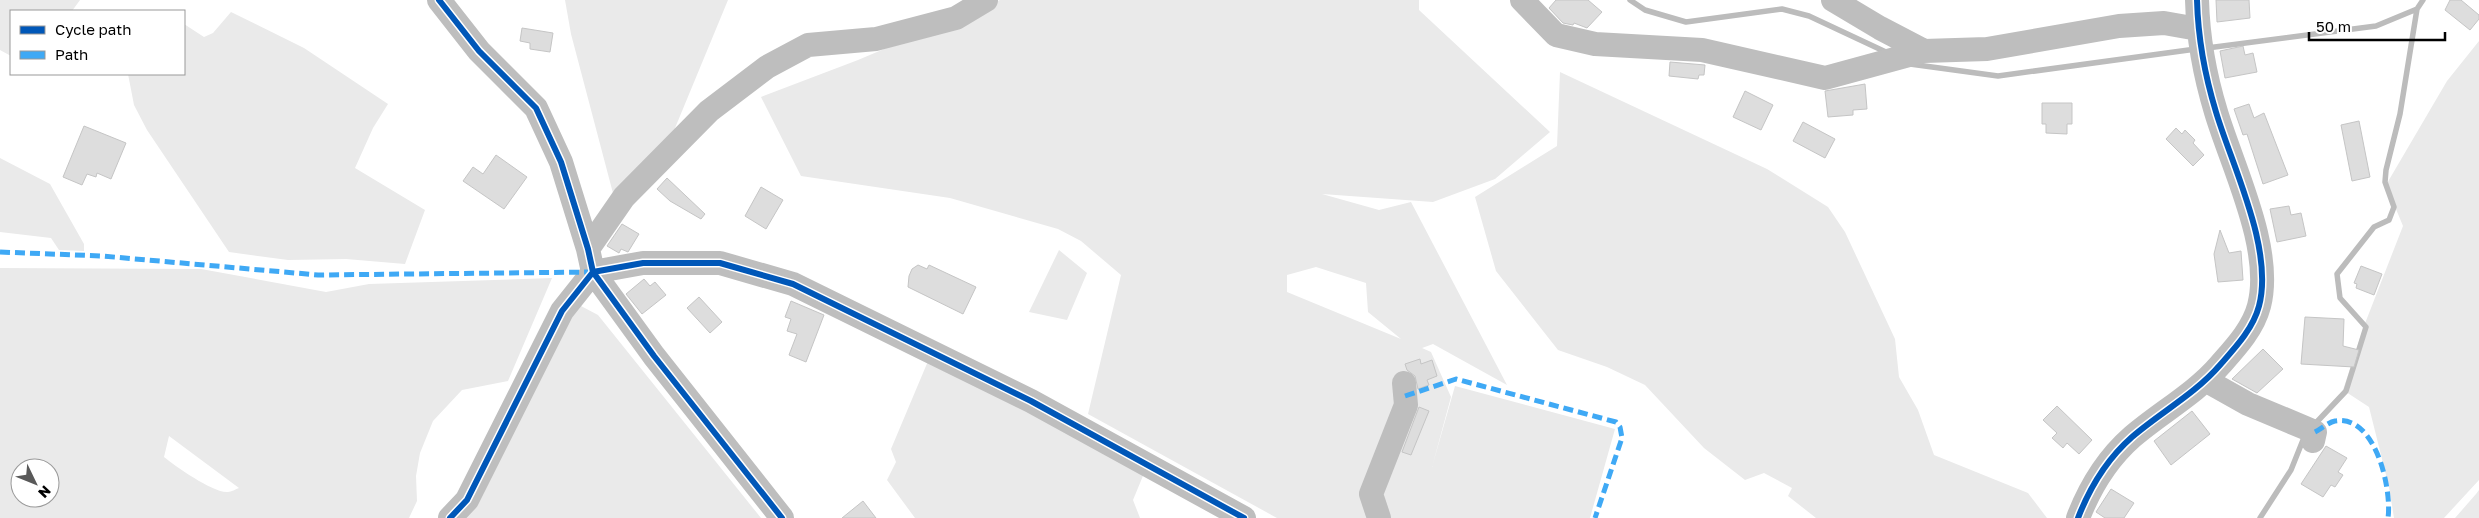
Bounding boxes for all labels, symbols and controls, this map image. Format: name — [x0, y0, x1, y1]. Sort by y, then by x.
legend — [10, 10, 185, 75]
scale bar — [2309, 10, 2445, 42]
text: 50 m — [2316, 17, 2351, 35]
text: Cycle path — [55, 20, 131, 38]
text: Path — [55, 45, 88, 63]
north arrow — [10, 458, 60, 508]
text: N — [35, 483, 55, 502]

